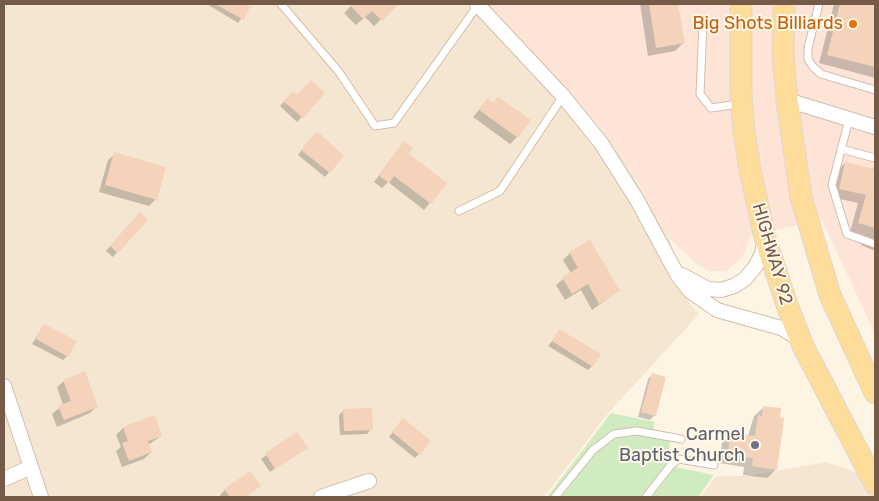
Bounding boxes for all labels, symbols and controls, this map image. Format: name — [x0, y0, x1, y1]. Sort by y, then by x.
place label: Big Shots Billiards — [692, 13, 843, 35]
marker: Big Shots Billiards — [847, 18, 859, 30]
street label: HIGHWAY 92 — [747, 201, 797, 307]
place label: Carmel Baptist Church — [619, 424, 745, 466]
marker: Carmel Baptist Church — [749, 439, 761, 451]

